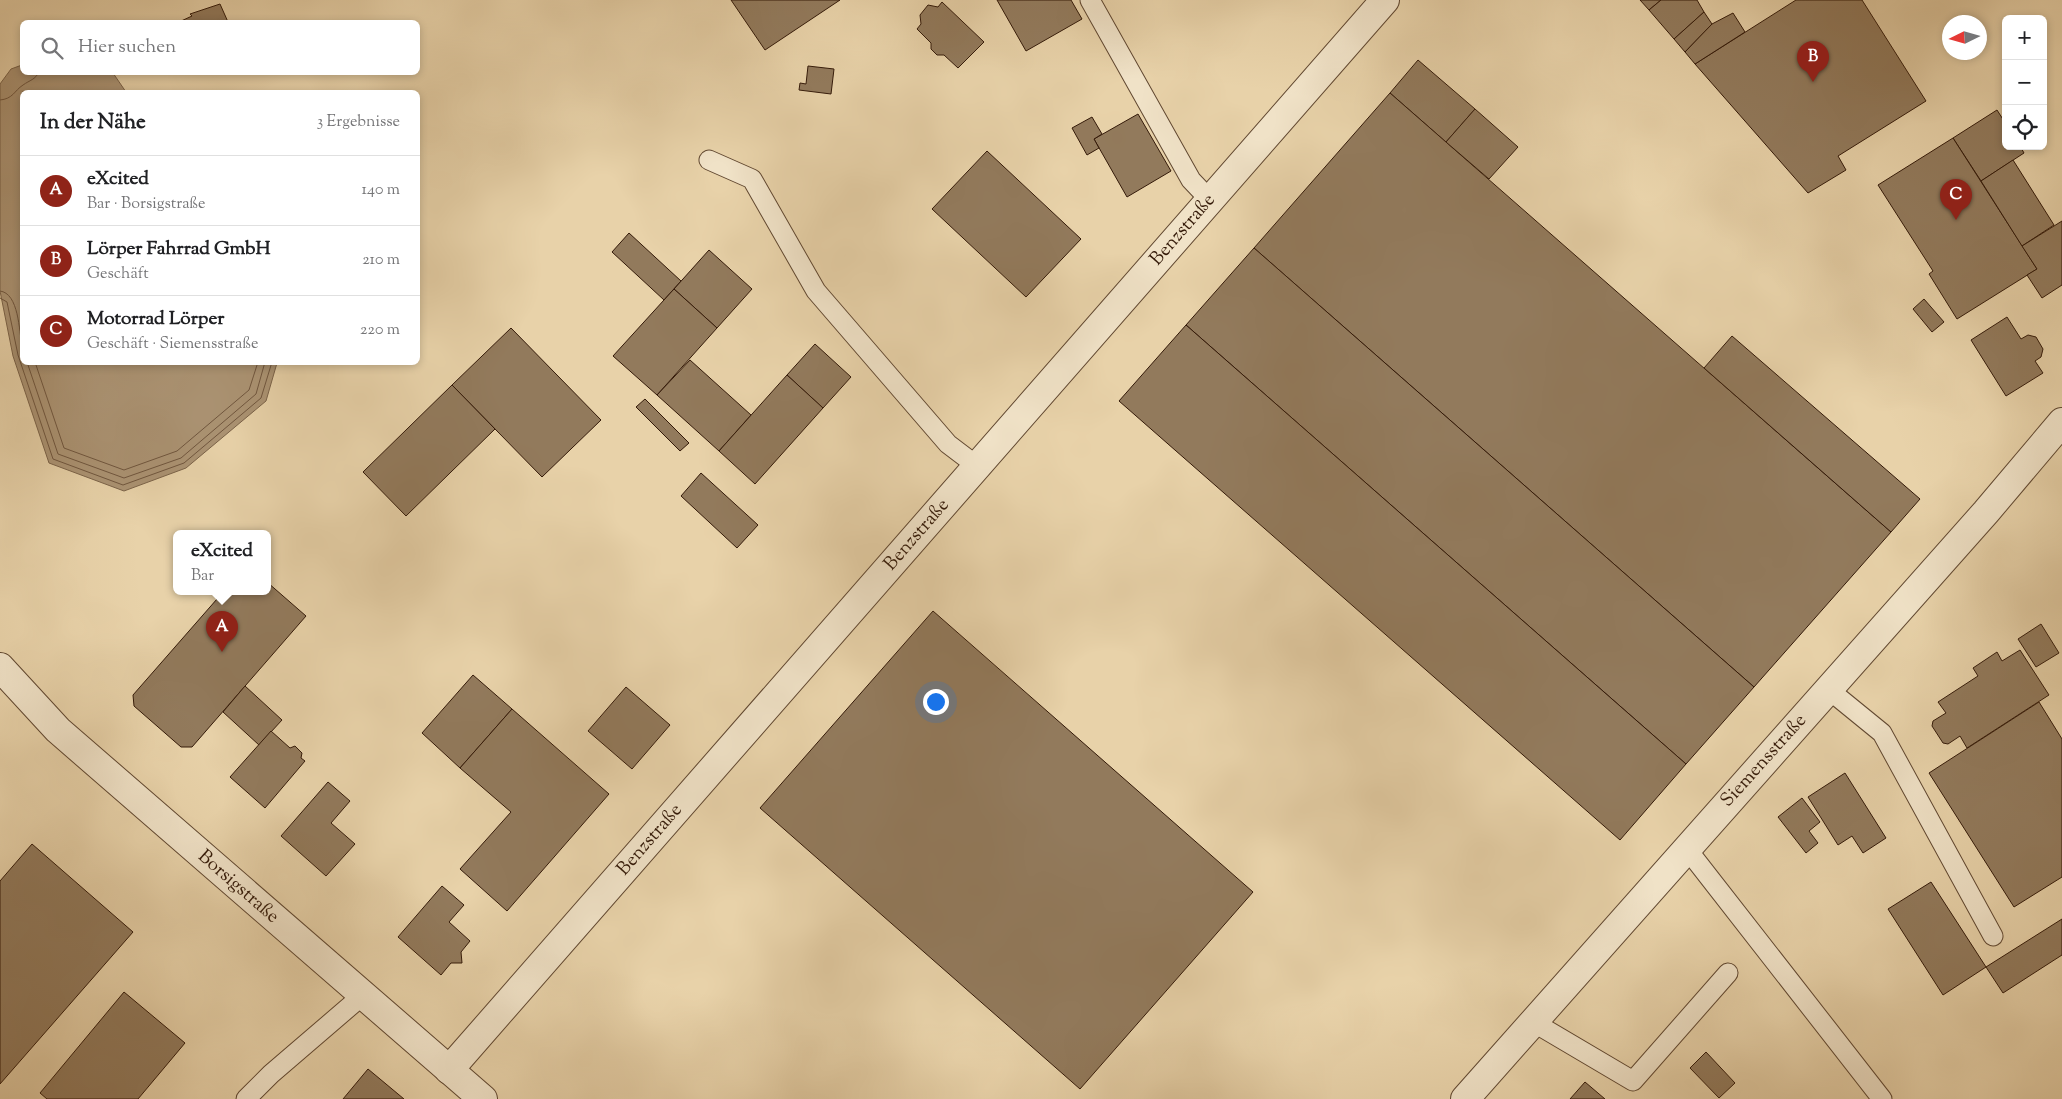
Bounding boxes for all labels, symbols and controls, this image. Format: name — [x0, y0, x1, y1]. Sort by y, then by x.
north arrow — [1942, 15, 1987, 60]
map controls — [2002, 15, 2047, 150]
button: + — [2002, 15, 2047, 60]
search box — [20, 20, 420, 75]
icon: search — [38, 34, 66, 62]
text: Hier suchen — [78, 34, 176, 61]
pin: B — [1797, 41, 1829, 82]
button: − — [2002, 60, 2047, 105]
button: locate — [2002, 105, 2047, 150]
text: In der Nähe — [40, 108, 146, 138]
text: 3 Ergebnisse — [317, 111, 400, 134]
text: eXcited — [87, 166, 149, 193]
text: A — [50, 179, 63, 202]
text: 140 m — [362, 179, 400, 202]
pin: C — [1940, 179, 1972, 220]
street label: Benzstraße — [1144, 188, 1222, 272]
text: Bar · Borsigstraße — [87, 193, 206, 216]
text: Lörper Fahrrad GmbH — [87, 236, 271, 263]
text: B — [51, 249, 61, 272]
text: 210 m — [362, 249, 400, 272]
text: Geschäft — [87, 263, 149, 286]
text: Motorrad Lörper — [87, 306, 224, 333]
text: C — [50, 319, 62, 342]
text: 220 m — [360, 319, 400, 342]
text: Geschäft · Siemensstraße — [87, 333, 258, 356]
street label: Benzstraße — [878, 493, 956, 577]
popup — [173, 530, 271, 595]
text: eXcited — [191, 538, 253, 565]
text: Bar — [191, 565, 214, 588]
pin: A — [206, 611, 238, 652]
your location — [923, 689, 949, 715]
street label: Siemensstraße — [1715, 708, 1813, 814]
street label: Benzstraße — [611, 798, 689, 882]
street label: Borsigstraße — [191, 844, 285, 930]

